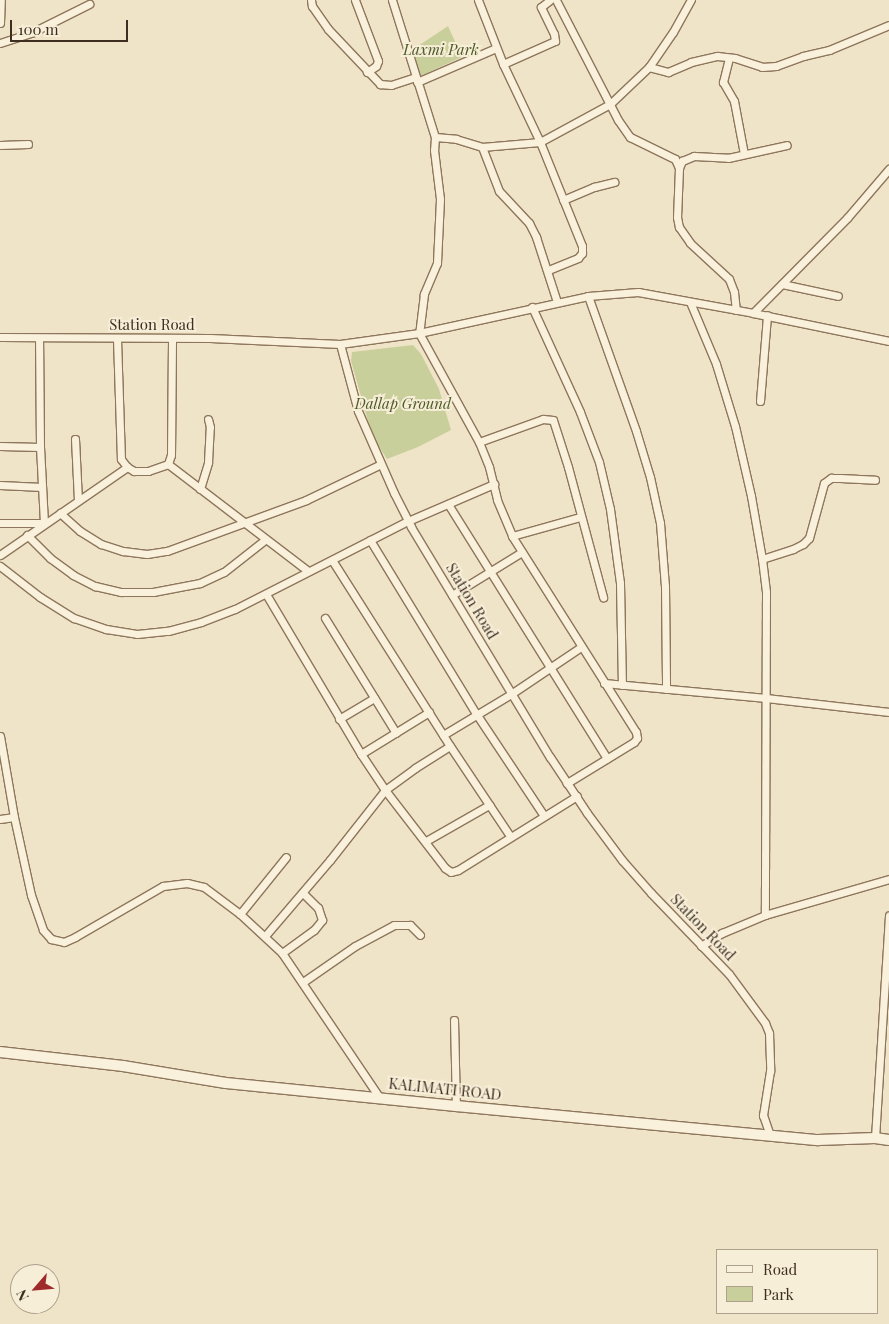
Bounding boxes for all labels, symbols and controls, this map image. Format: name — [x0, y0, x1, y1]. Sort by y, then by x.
scale bar — [12, 10, 130, 42]
text: 100 m — [18, 19, 59, 39]
park label: Laxmi Park — [403, 41, 479, 59]
street label: Station Road — [109, 316, 195, 334]
park label: Dallap Ground — [355, 395, 451, 413]
street label: Station Road — [442, 560, 502, 642]
street label: Station Road — [667, 890, 739, 964]
street label: KALIMATI ROAD — [388, 1074, 502, 1104]
legend — [716, 1249, 879, 1314]
text: Road — [763, 1259, 797, 1279]
north arrow — [10, 1264, 60, 1314]
text: Park — [763, 1284, 794, 1304]
text: N — [11, 1287, 33, 1304]

